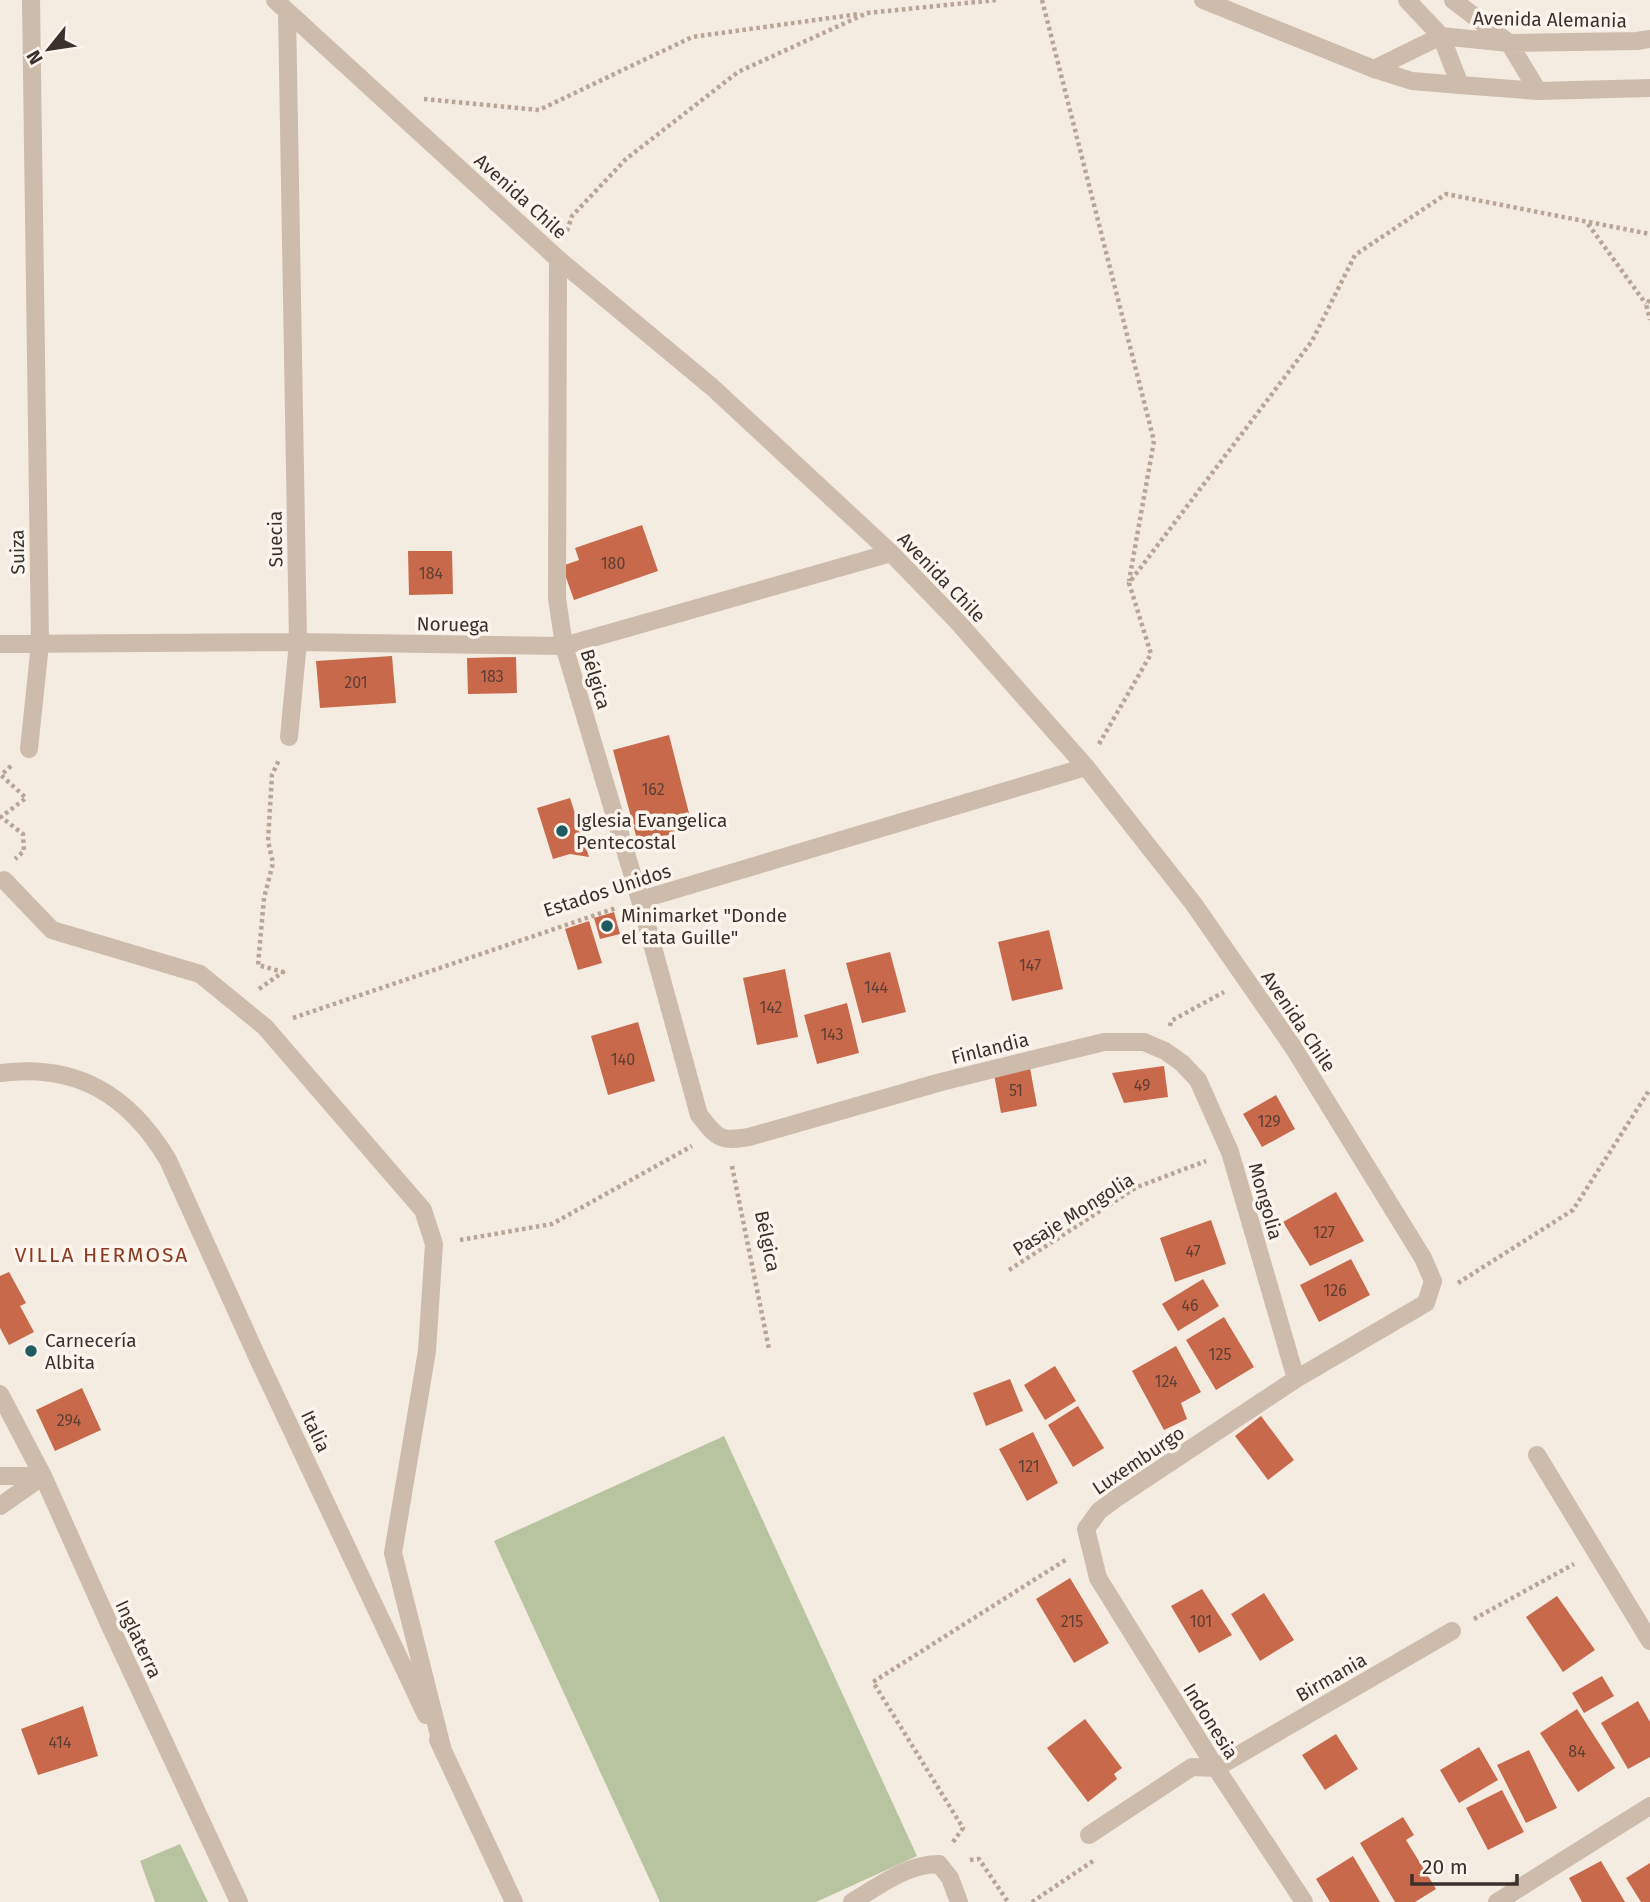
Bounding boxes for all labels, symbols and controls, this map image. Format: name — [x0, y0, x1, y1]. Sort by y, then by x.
street label: Avenida Alemania — [1473, 7, 1627, 32]
north arrow — [14, 14, 84, 84]
text: N — [22, 46, 48, 68]
street label: Avenida Chile — [470, 149, 572, 244]
street label: Suecia — [264, 511, 287, 567]
street label: Avenida Chile — [893, 527, 990, 627]
street label: Suiza — [6, 529, 29, 575]
house number: 180 — [601, 554, 625, 573]
house number: 184 — [419, 564, 444, 583]
street label: Noruega — [416, 612, 490, 637]
street label: Bélgica — [575, 646, 616, 712]
house number: 183 — [480, 667, 504, 686]
house number: 201 — [344, 673, 368, 692]
house number: 162 — [641, 780, 665, 799]
place label: Iglesia Evangelica Pentecostal — [576, 809, 727, 854]
marker: Iglesia Evangelica Pentecostal — [554, 823, 570, 839]
street label: Estados Unidos — [540, 859, 674, 922]
place label: Minimarket "Donde el tata Guille" — [621, 904, 787, 949]
marker: Minimarket "Donde el tata Guille" — [599, 918, 615, 934]
house number: 147 — [1019, 956, 1041, 975]
street label: Avenida Chile — [1256, 967, 1341, 1076]
house number: 144 — [864, 978, 888, 997]
house number: 142 — [759, 998, 783, 1017]
house number: 143 — [820, 1025, 844, 1044]
street label: Finlandia — [949, 1028, 1031, 1069]
house number: 140 — [611, 1050, 635, 1069]
house number: 49 — [1134, 1076, 1150, 1095]
house number: 51 — [1009, 1081, 1023, 1100]
house number: 129 — [1257, 1112, 1281, 1131]
street label: Mongolia — [1244, 1160, 1287, 1242]
street label: Pasaje Mongolia — [1008, 1168, 1138, 1261]
street label: Bélgica — [750, 1208, 785, 1274]
house number: 127 — [1313, 1223, 1335, 1242]
district label: VILLA HERMOSA — [15, 1242, 189, 1268]
house number: 47 — [1185, 1242, 1201, 1261]
house number: 126 — [1323, 1281, 1347, 1300]
house number: 46 — [1181, 1296, 1199, 1315]
place label: Carnecería Albita — [45, 1329, 137, 1374]
marker: Carnecería Albita — [23, 1343, 39, 1359]
house number: 125 — [1209, 1345, 1231, 1364]
house number: 124 — [1155, 1372, 1178, 1391]
street label: Italia — [296, 1407, 335, 1456]
house number: 294 — [57, 1411, 82, 1430]
street label: Luxemburgo — [1088, 1421, 1189, 1500]
house number: 121 — [1018, 1457, 1040, 1476]
street label: Inglaterra — [110, 1596, 167, 1682]
house number: 215 — [1061, 1612, 1083, 1631]
house number: 101 — [1190, 1612, 1212, 1631]
street label: Birmania — [1292, 1648, 1371, 1707]
street label: Indonesia — [1178, 1679, 1243, 1764]
house number: 414 — [48, 1733, 72, 1752]
house number: 84 — [1568, 1742, 1586, 1761]
scale bar — [1412, 1842, 1517, 1886]
text: 20 m — [1422, 1854, 1468, 1880]

